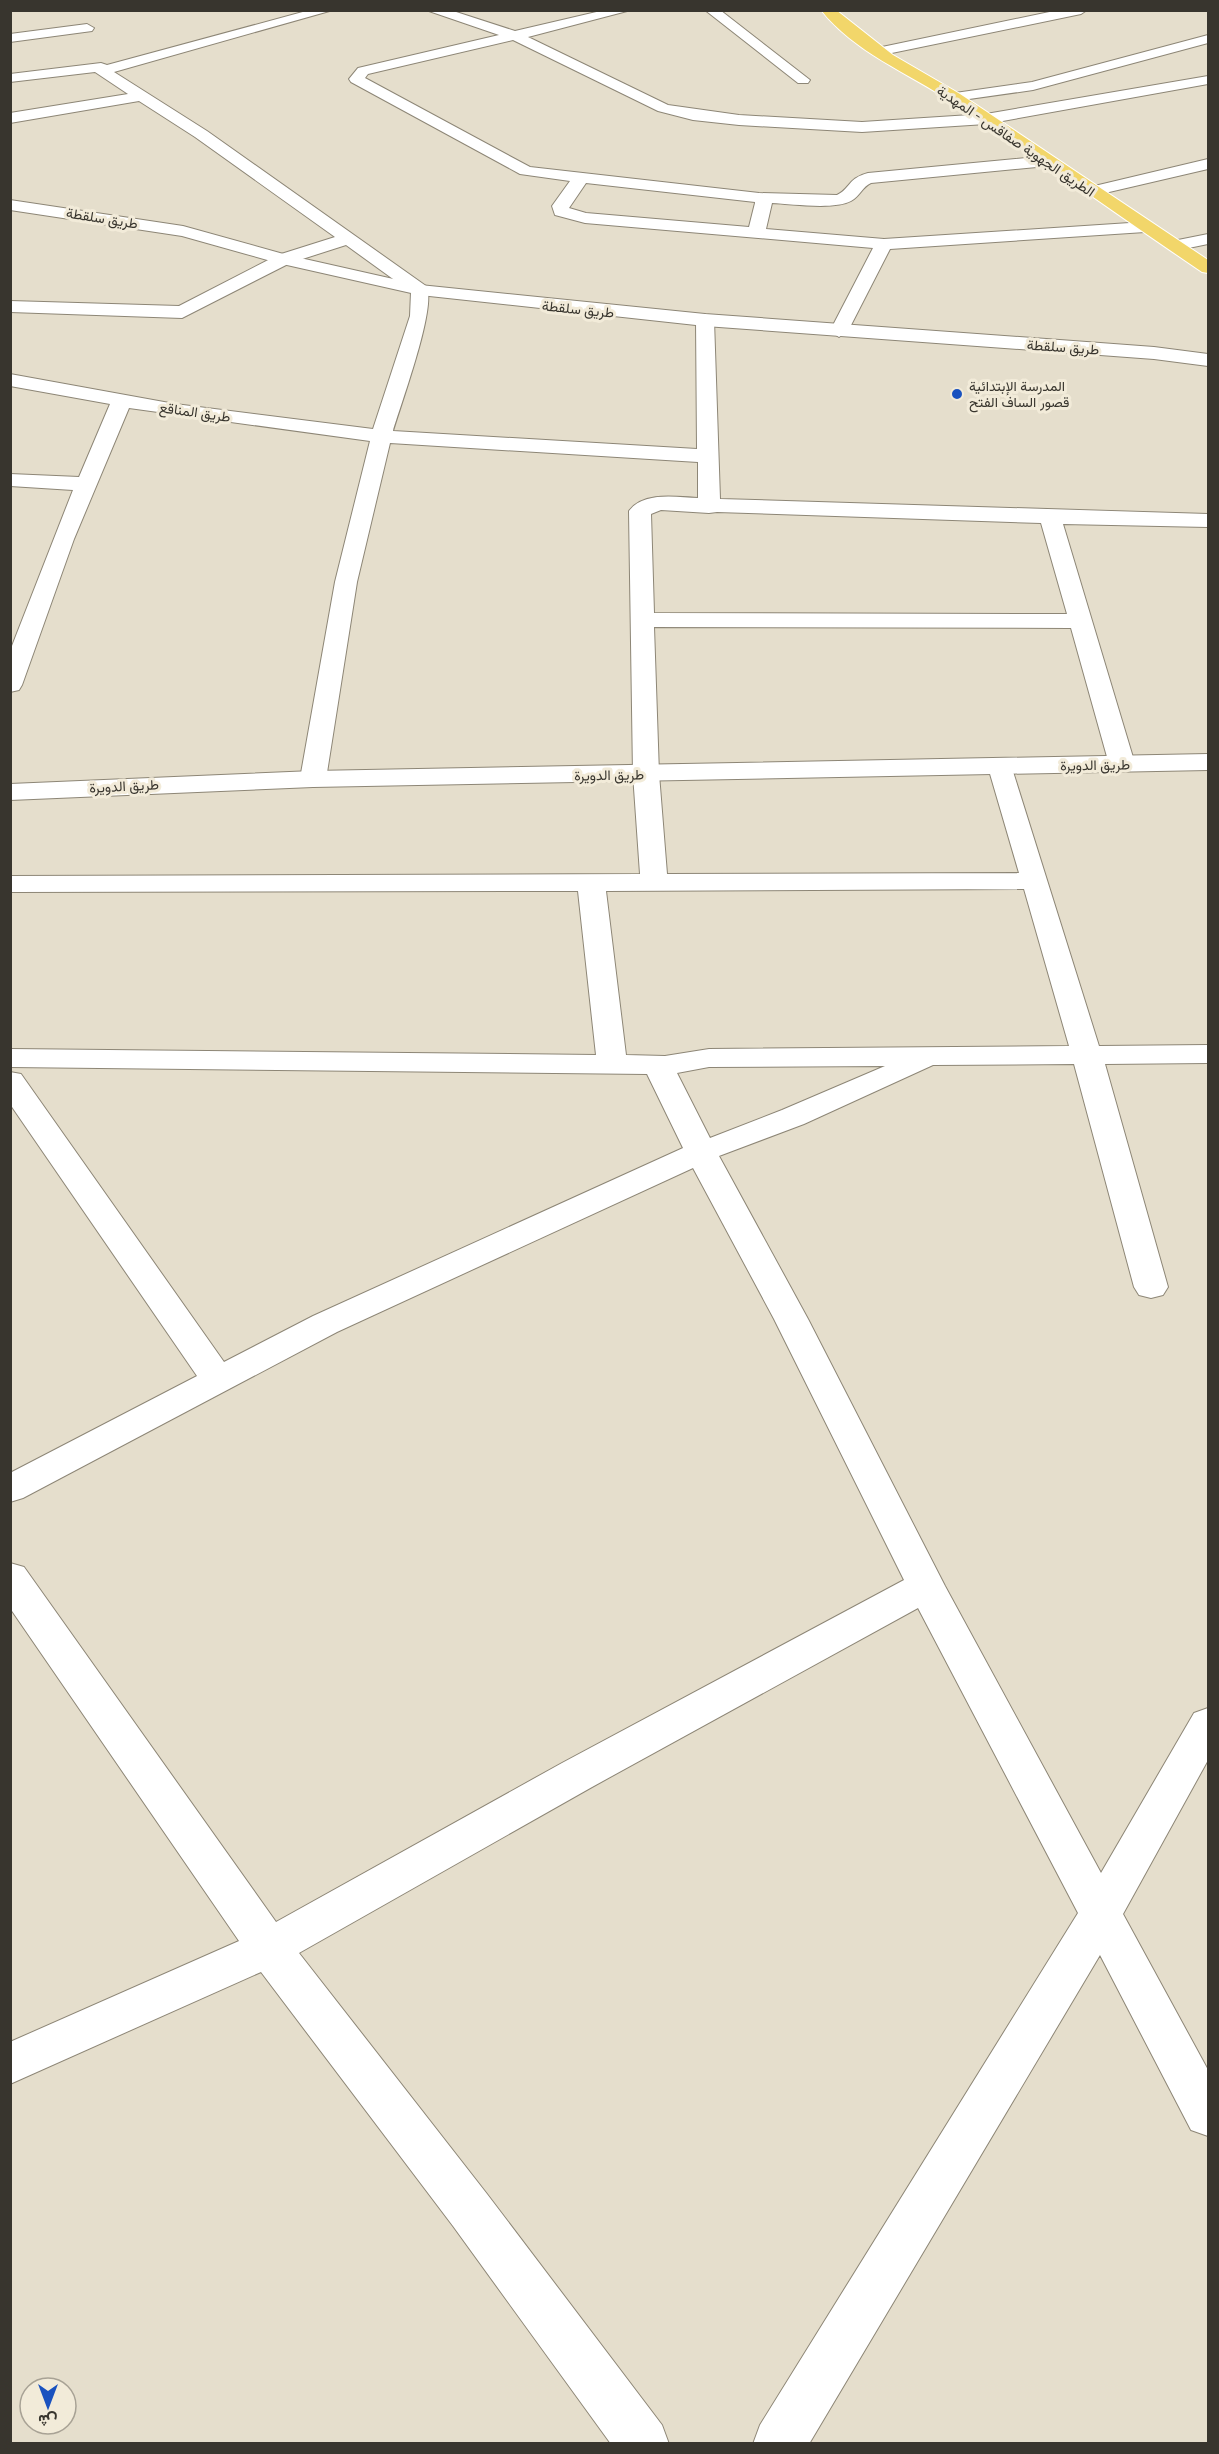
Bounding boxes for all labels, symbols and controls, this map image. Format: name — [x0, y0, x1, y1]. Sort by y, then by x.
street label: الطريق الجهوية صفاقس - المهدية — [934, 82, 1098, 201]
street label: طريق سلقطة — [65, 204, 139, 233]
street label: طريق سلقطة — [541, 297, 615, 322]
street label: طريق سلقطة — [1026, 336, 1100, 359]
place label: المدرسة الإبتدائية قصور الساف الفتح — [969, 378, 1069, 413]
marker: المدرسة الإبتدائية قصور الساف الفتح — [950, 387, 964, 401]
street label: طريق المناقع — [158, 399, 232, 428]
street label: طريق الدويرة — [1060, 756, 1130, 775]
street label: طريق الدويرة — [574, 766, 644, 785]
street label: طريق الدويرة — [89, 776, 159, 797]
north arrow — [18, 2376, 78, 2436]
text: ش — [38, 2411, 58, 2430]

